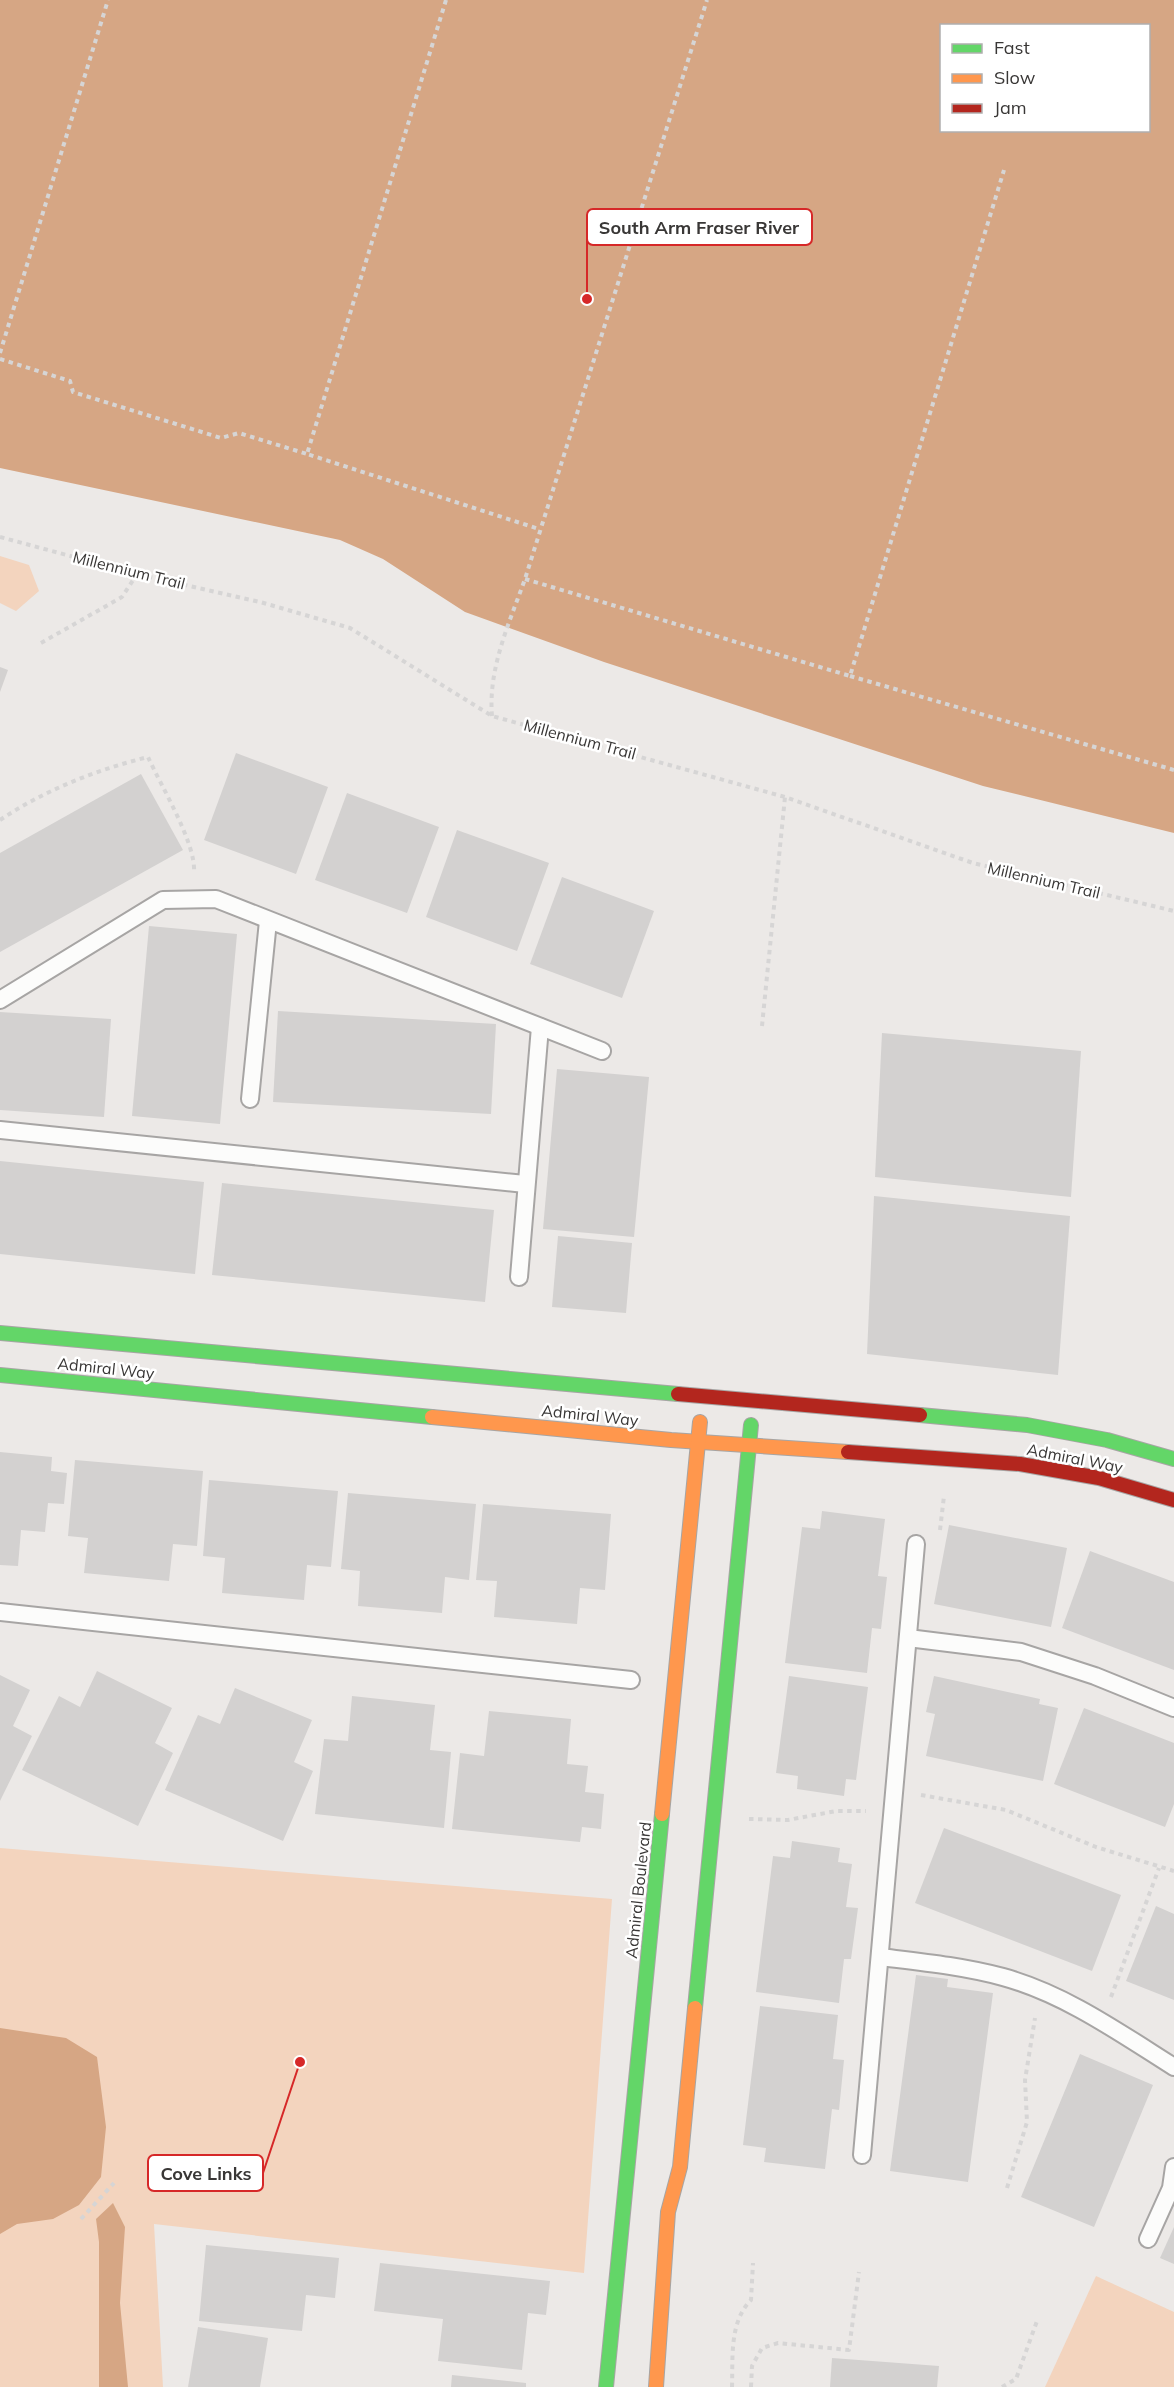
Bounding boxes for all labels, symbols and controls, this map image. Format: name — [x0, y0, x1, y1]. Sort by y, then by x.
legend — [940, 24, 1150, 132]
text: Fast — [994, 36, 1030, 59]
text: Slow — [994, 66, 1036, 89]
text: Jam — [994, 96, 1027, 119]
callout: South Arm Fraser River — [587, 209, 812, 245]
text: South Arm Fraser River — [599, 216, 800, 239]
street label: Millennium Trail — [71, 546, 187, 594]
street label: Millennium Trail — [522, 714, 638, 764]
street label: Millennium Trail — [986, 857, 1102, 903]
street label: Admiral Way — [57, 1353, 156, 1383]
street label: Admiral Way — [541, 1400, 640, 1430]
street label: Admiral Way — [1025, 1439, 1125, 1477]
street label: Admiral Boulevard — [621, 1821, 655, 1959]
callout: Cove Links — [148, 2155, 263, 2191]
text: Cove Links — [160, 2162, 252, 2185]

